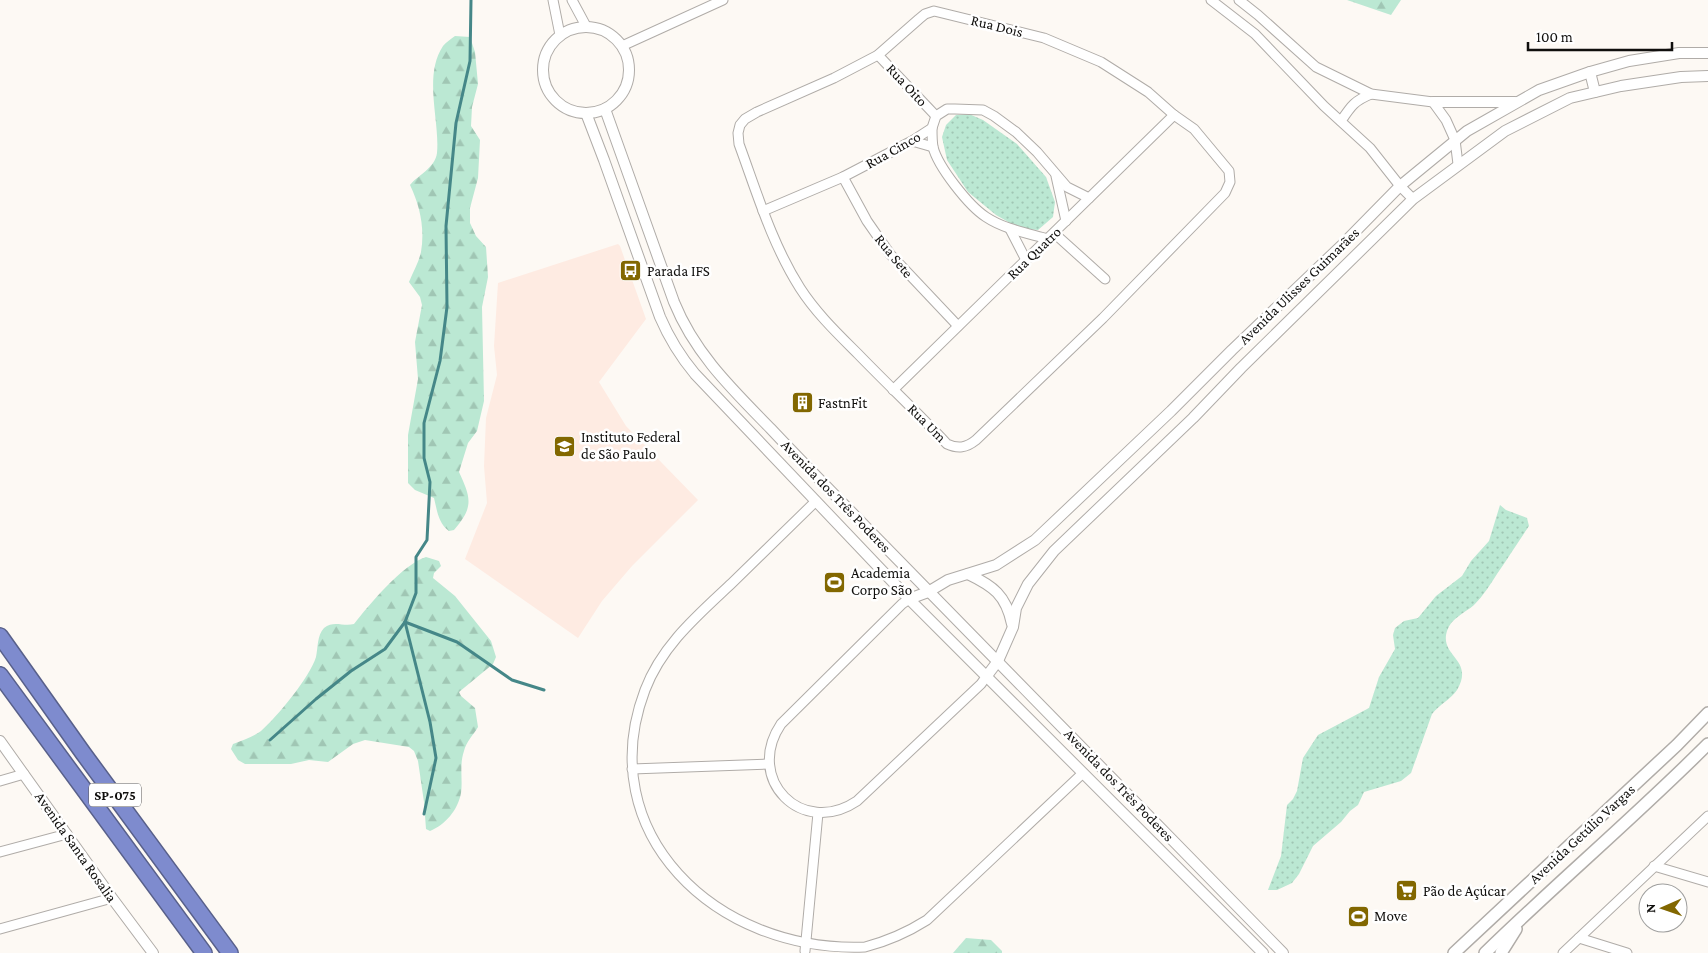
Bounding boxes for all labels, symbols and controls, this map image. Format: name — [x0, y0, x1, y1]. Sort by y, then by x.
street label: Rua Dois — [969, 12, 1025, 40]
scale bar — [1528, 20, 1672, 52]
text: 100 m — [1536, 29, 1573, 45]
street label: Rua Oito — [883, 60, 931, 110]
street label: Rua Cinco — [863, 128, 923, 172]
street label: Rua Quatro — [1004, 224, 1064, 282]
street label: Avenida Ulisses Guimarães — [1236, 224, 1362, 348]
street label: Rua Sete — [872, 231, 916, 281]
bus stop icon: Parada IFS — [619, 259, 643, 283]
place label: Parada IFS — [647, 263, 710, 279]
building icon: FastnFit — [790, 391, 814, 415]
place label: FastnFit — [818, 395, 868, 411]
street label: Rua Um — [905, 401, 949, 445]
place label: Instituto Federal de São Paulo — [581, 429, 681, 462]
school or university icon: Instituto Federal de São Paulo — [553, 434, 577, 458]
street label: Avenida dos Três Poderes — [778, 436, 894, 556]
place label: Academia Corpo São — [851, 565, 912, 599]
sports icon: Academia Corpo São — [823, 570, 847, 594]
street label: Avenida dos Três Poderes — [1061, 725, 1177, 845]
street label: Avenida Getúlio Vargas — [1526, 781, 1639, 888]
road number: SP-075 — [89, 784, 141, 806]
street label: Avenida Santa Rosalia — [32, 789, 120, 905]
supermarket icon: Pão de Açúcar — [1395, 879, 1419, 903]
place label: Pão de Açúcar — [1423, 883, 1507, 900]
north arrow — [1638, 883, 1688, 933]
text: N — [1642, 903, 1658, 914]
sports icon: Move — [1346, 904, 1370, 928]
place label: Move — [1374, 908, 1408, 924]

